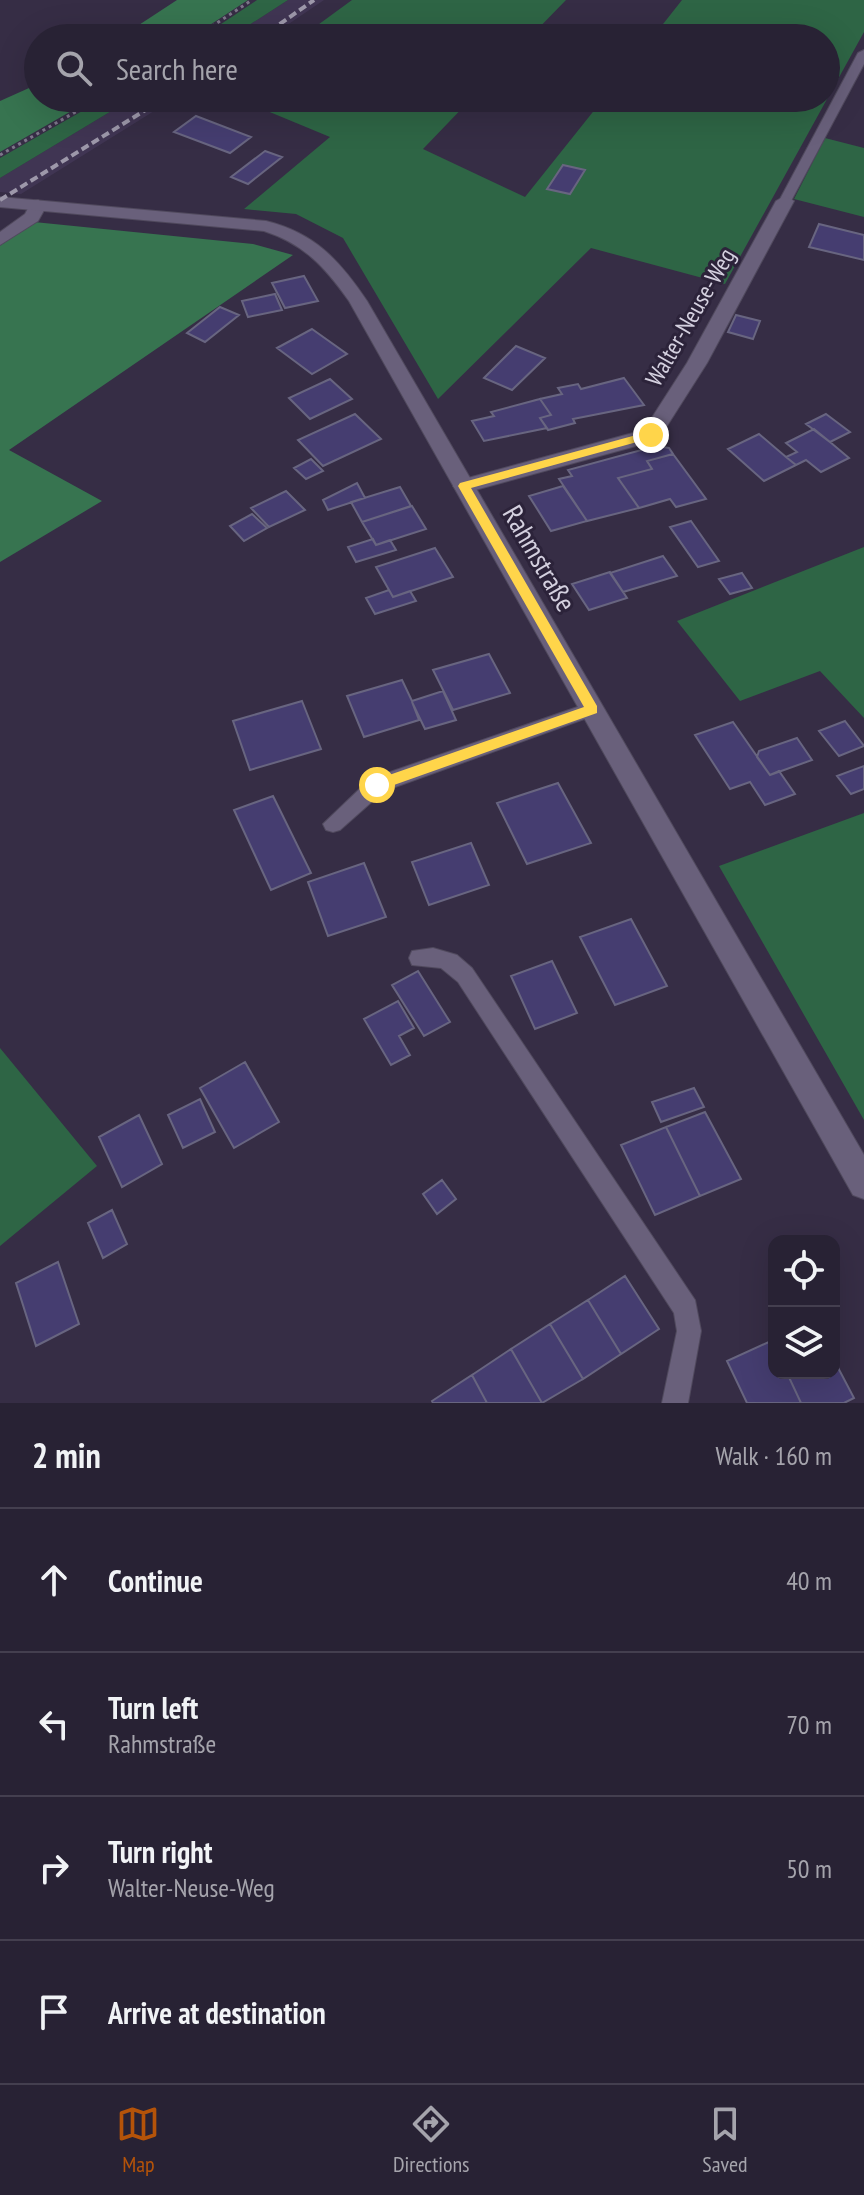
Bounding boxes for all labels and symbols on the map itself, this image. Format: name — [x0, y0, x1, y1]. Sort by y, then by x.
street label: Walter-Neuse-Weg — [638, 243, 742, 391]
route end — [633, 417, 669, 453]
street label: Rahmstraße — [495, 498, 585, 618]
route start — [359, 767, 395, 803]

